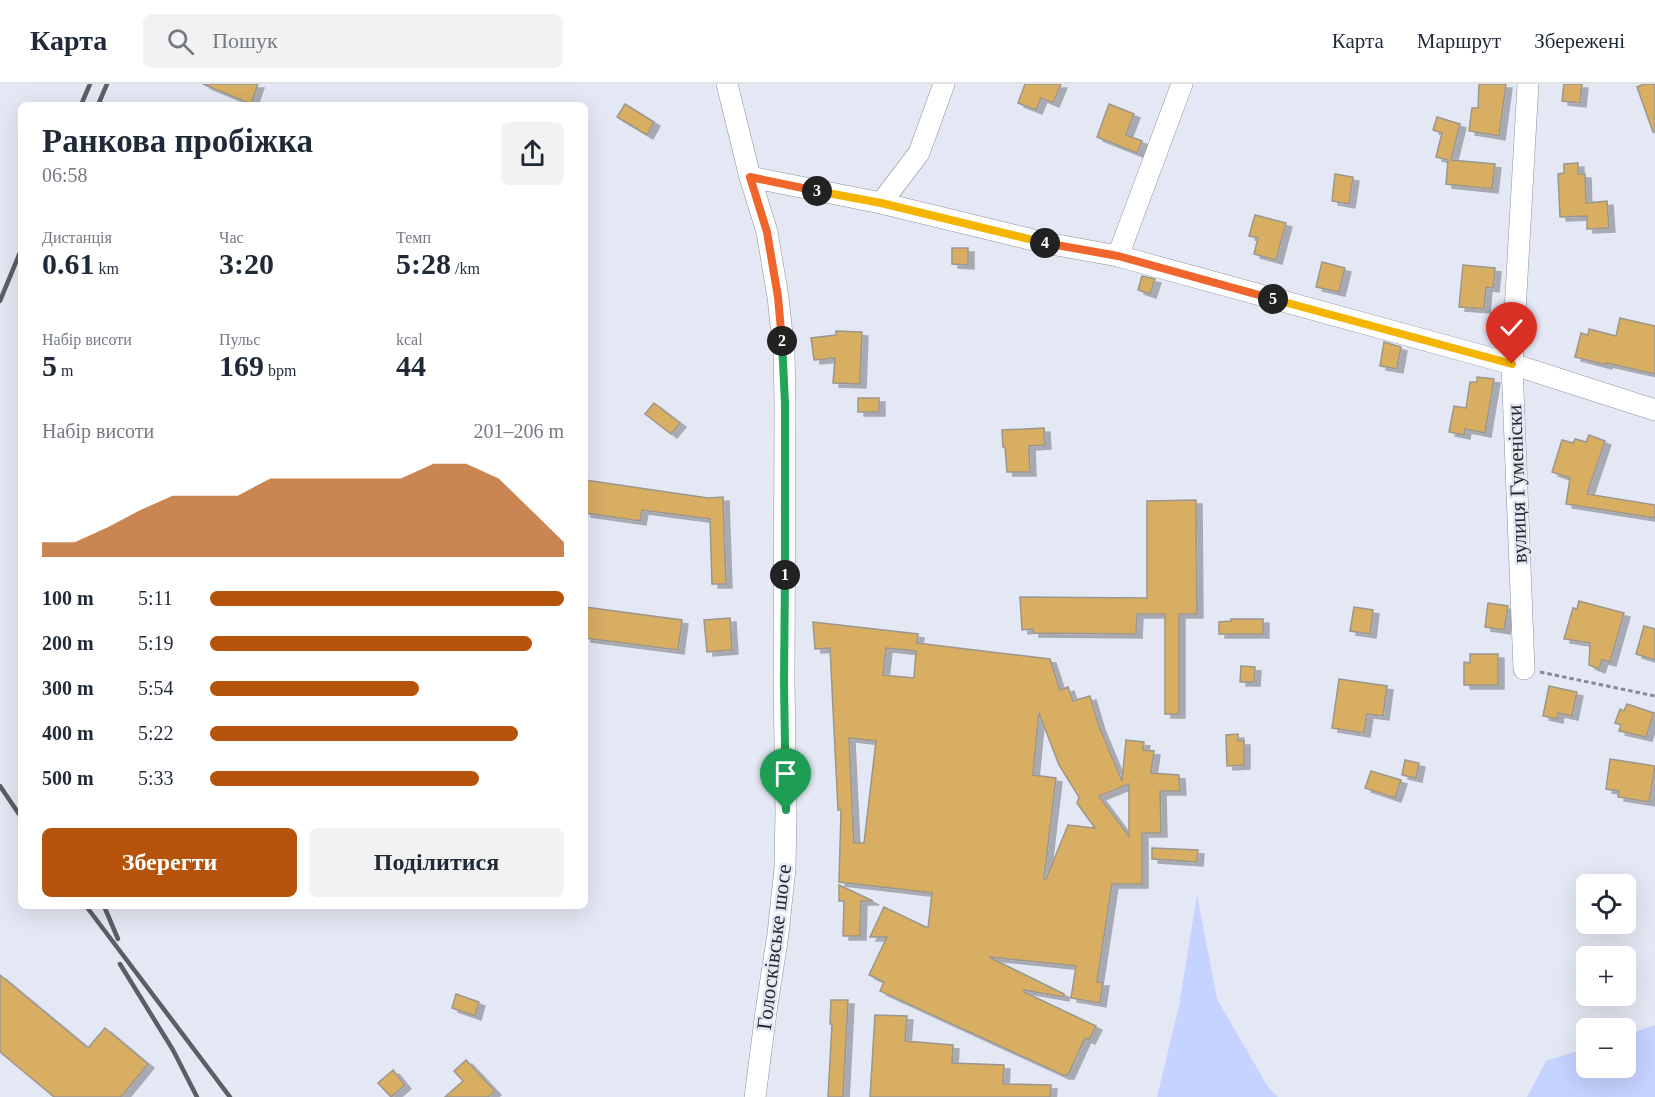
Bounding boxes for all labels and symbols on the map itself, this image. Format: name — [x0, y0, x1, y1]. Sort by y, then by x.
pin: 3 — [802, 176, 832, 206]
pin: 4 — [1030, 228, 1060, 258]
pin: 5 — [1258, 284, 1288, 314]
pin — [1486, 302, 1537, 364]
pin: 2 — [767, 326, 797, 356]
street label: вулиця Гуменіски — [1502, 404, 1532, 564]
pin: 1 — [770, 560, 800, 590]
pin — [760, 748, 811, 810]
street label: Голосківське шосе — [752, 863, 796, 1031]

